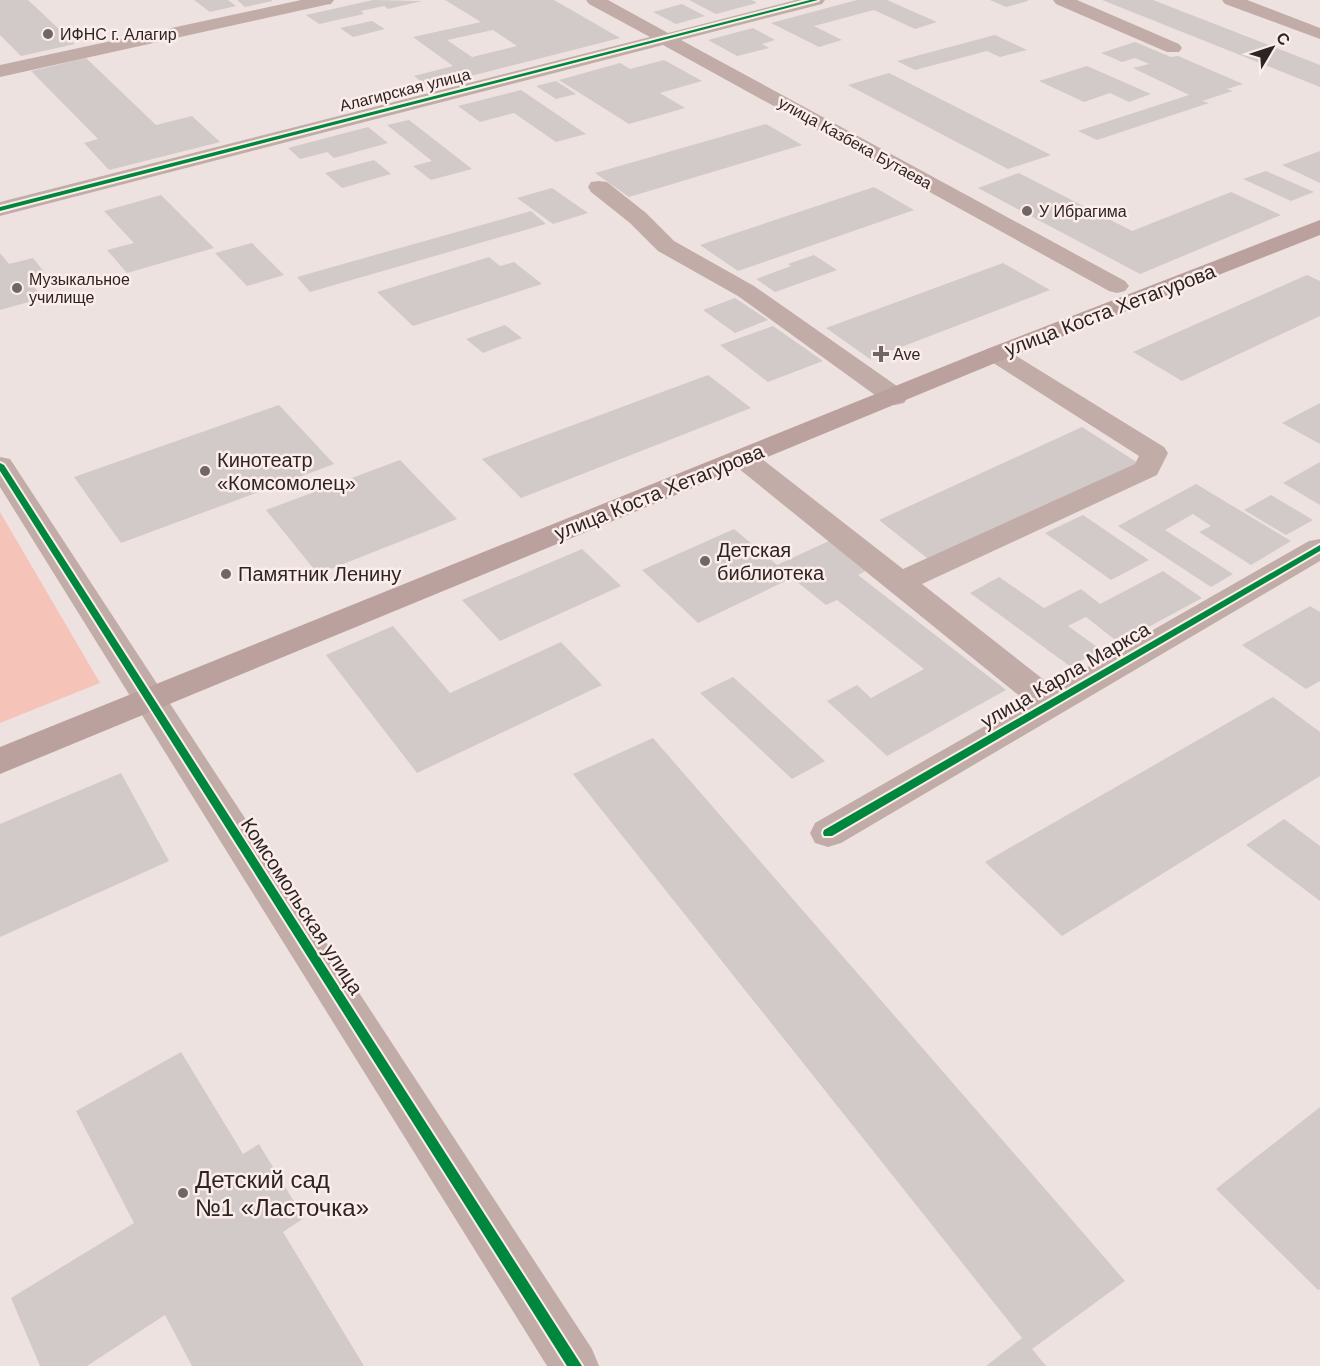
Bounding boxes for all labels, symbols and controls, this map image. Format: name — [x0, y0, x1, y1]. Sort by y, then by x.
north arrow — [1242, 18, 1302, 78]
place label: ИФНС г. Алагир — [60, 26, 177, 43]
marker: ИФНС г. Алагир — [41, 27, 55, 41]
text: С — [1273, 29, 1294, 49]
street label: Алагирская улица — [338, 66, 472, 114]
street label: улица Казбека Бутаева — [775, 94, 935, 192]
place label: У Ибрагима — [1039, 203, 1127, 220]
marker: У Ибрагима — [1020, 204, 1034, 218]
street label: улица Коста Хетагурова — [1002, 259, 1219, 360]
place label: Музыкальное училище — [29, 271, 130, 306]
marker: Музыкальное училище — [10, 281, 24, 295]
place label: Ave — [893, 346, 920, 363]
marker: Ave — [874, 347, 888, 361]
street label: улица Коста Хетагурова — [551, 440, 768, 544]
place label: Кинотеатр «Комсомолец» — [217, 449, 356, 494]
marker: Кинотеатр «Комсомолец» — [198, 464, 212, 478]
place label: Детская библиотека — [717, 539, 825, 584]
marker: Детская библиотека — [698, 554, 712, 568]
place label: Памятник Ленину — [238, 563, 401, 585]
marker: Памятник Ленину — [219, 567, 233, 581]
street label: улица Карла Маркса — [977, 617, 1154, 732]
street label: Комсомольская улица — [237, 814, 368, 999]
place label: Детский сад №1 «Ласточка» — [195, 1166, 369, 1221]
marker: Детский сад №1 «Ласточка» — [176, 1186, 190, 1200]

